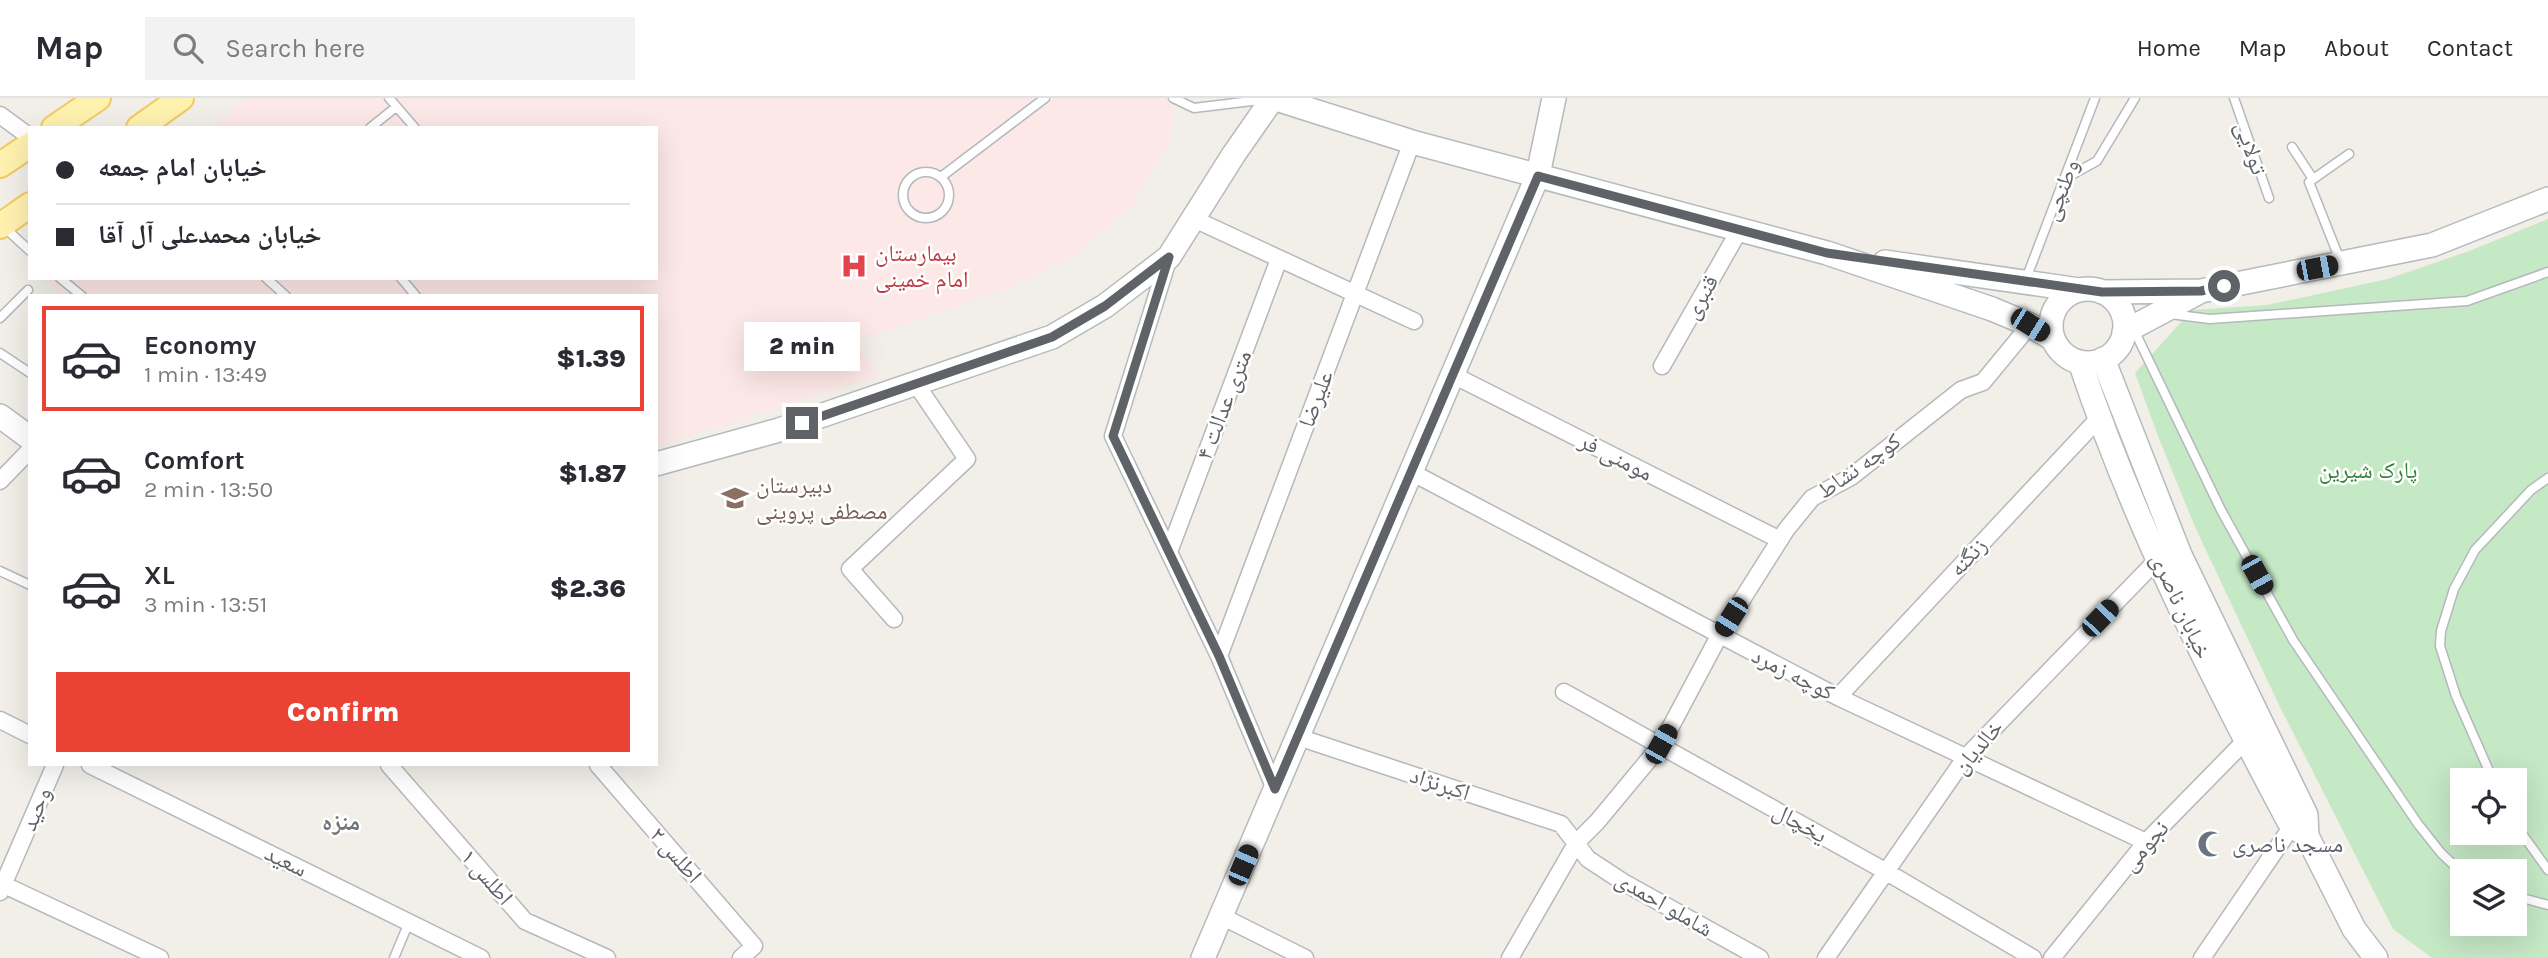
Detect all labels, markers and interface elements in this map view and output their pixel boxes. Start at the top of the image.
search box [145,17,635,80]
text: Map [35,29,103,67]
icon: search [169,29,207,67]
text: Search here [225,33,365,64]
text: Home [2137,34,2201,62]
text: Map [2239,34,2286,62]
text: About [2324,34,2389,62]
text: Contact [2427,34,2513,62]
street label: تولایی [2229,118,2273,178]
text: خیابان امام جمعه [98,152,267,183]
street label: وطنچی [2037,155,2085,225]
text: خیابان محمدعلی آل آقا [98,219,322,250]
place label: بیمارستان امام خمینی [875,240,968,295]
hospital icon: بیمارستان امام خمینی [839,251,869,281]
car [2295,254,2340,282]
street label: قنبری [1678,270,1724,324]
route start [2208,270,2240,302]
car [2007,305,2054,345]
callout: 2 min [744,322,860,370]
icon: car [60,327,123,390]
text: Economy [144,330,256,361]
text: 2 min [769,333,835,360]
text: $1.39 [556,343,626,374]
street label: ۴ متری عدالت [1191,346,1257,464]
text: 1 min · 13:49 [144,361,267,388]
street label: علیرضا [1293,366,1339,431]
route end [786,407,818,439]
street label: مومنی فر [1574,427,1657,487]
street label: کوچه نشاط [1812,427,1906,505]
icon: car [60,442,123,505]
text: Comfort [144,445,245,476]
park label: پارک شیرین [2319,457,2417,484]
text: $1.87 [559,458,626,489]
place label: دبیرستان مصطفی پروینی [756,472,887,525]
text: 2 min · 13:50 [144,476,273,503]
school or university icon: دبیرستان مصطفی پروینی [720,483,750,513]
street label: زنگنه [1944,532,1992,582]
street label: خیابان ناصری [2145,549,2217,663]
car [2238,552,2277,598]
icon: car [60,557,123,620]
text: XL [144,560,175,591]
text: $2.36 [550,573,626,604]
text: 3 min · 13:51 [144,591,267,618]
car [1711,594,1752,640]
car [2078,596,2123,640]
street label: کوچه زمرد [1747,642,1839,706]
button: Confirm [56,672,630,752]
street label: خالدیان [1947,714,2009,780]
car [1642,721,1681,767]
street label: اکبرنژاد [1407,762,1473,806]
map controls [2450,768,2527,936]
button: locate [2450,768,2527,845]
street label: وحید [15,783,57,835]
street label: یخچال [1768,797,1832,849]
district label: منزه [322,808,360,836]
street label: نجومی [2116,815,2174,877]
street label: اطلس ۲ [644,821,708,889]
mosque icon: مسجد ناصری [2196,829,2226,859]
place label: مسجد ناصری [2232,831,2343,858]
street label: سعید [260,839,312,883]
car [1226,842,1261,888]
street label: اطلس ۱ [455,843,519,911]
button: layers [2450,859,2527,936]
street label: شاملو احمدی [1610,865,1718,943]

